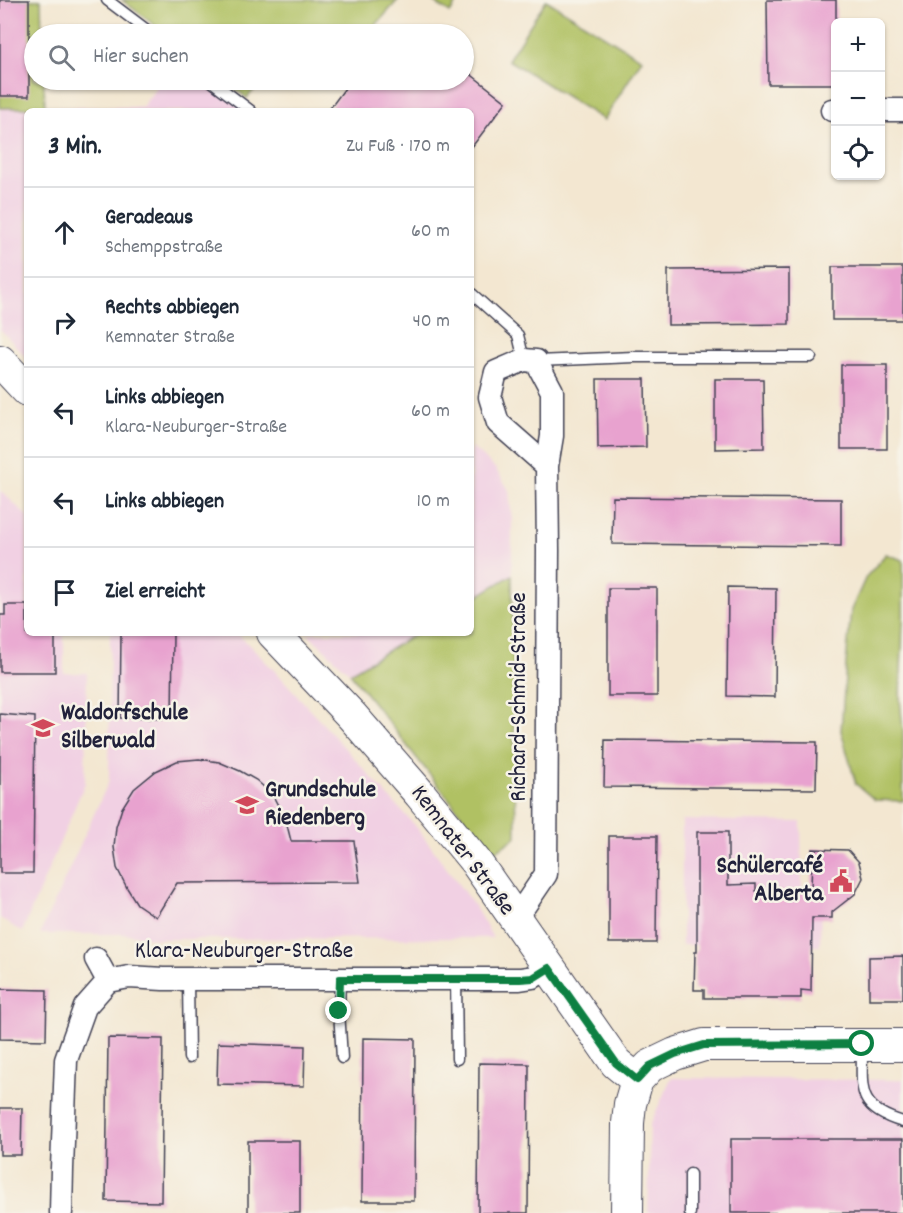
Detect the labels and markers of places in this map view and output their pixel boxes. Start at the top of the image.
place label: Waldorfschule Silberwald [61,697,189,759]
school or university icon: Waldorfschule Silberwald [30,715,56,741]
place label: Grundschule Riedenberg [265,774,377,836]
school or university icon: Grundschule Riedenberg [234,792,260,818]
place label: Schülercafé Alberta [717,850,824,912]
public building icon: Schülercafé Alberta [828,868,854,894]

